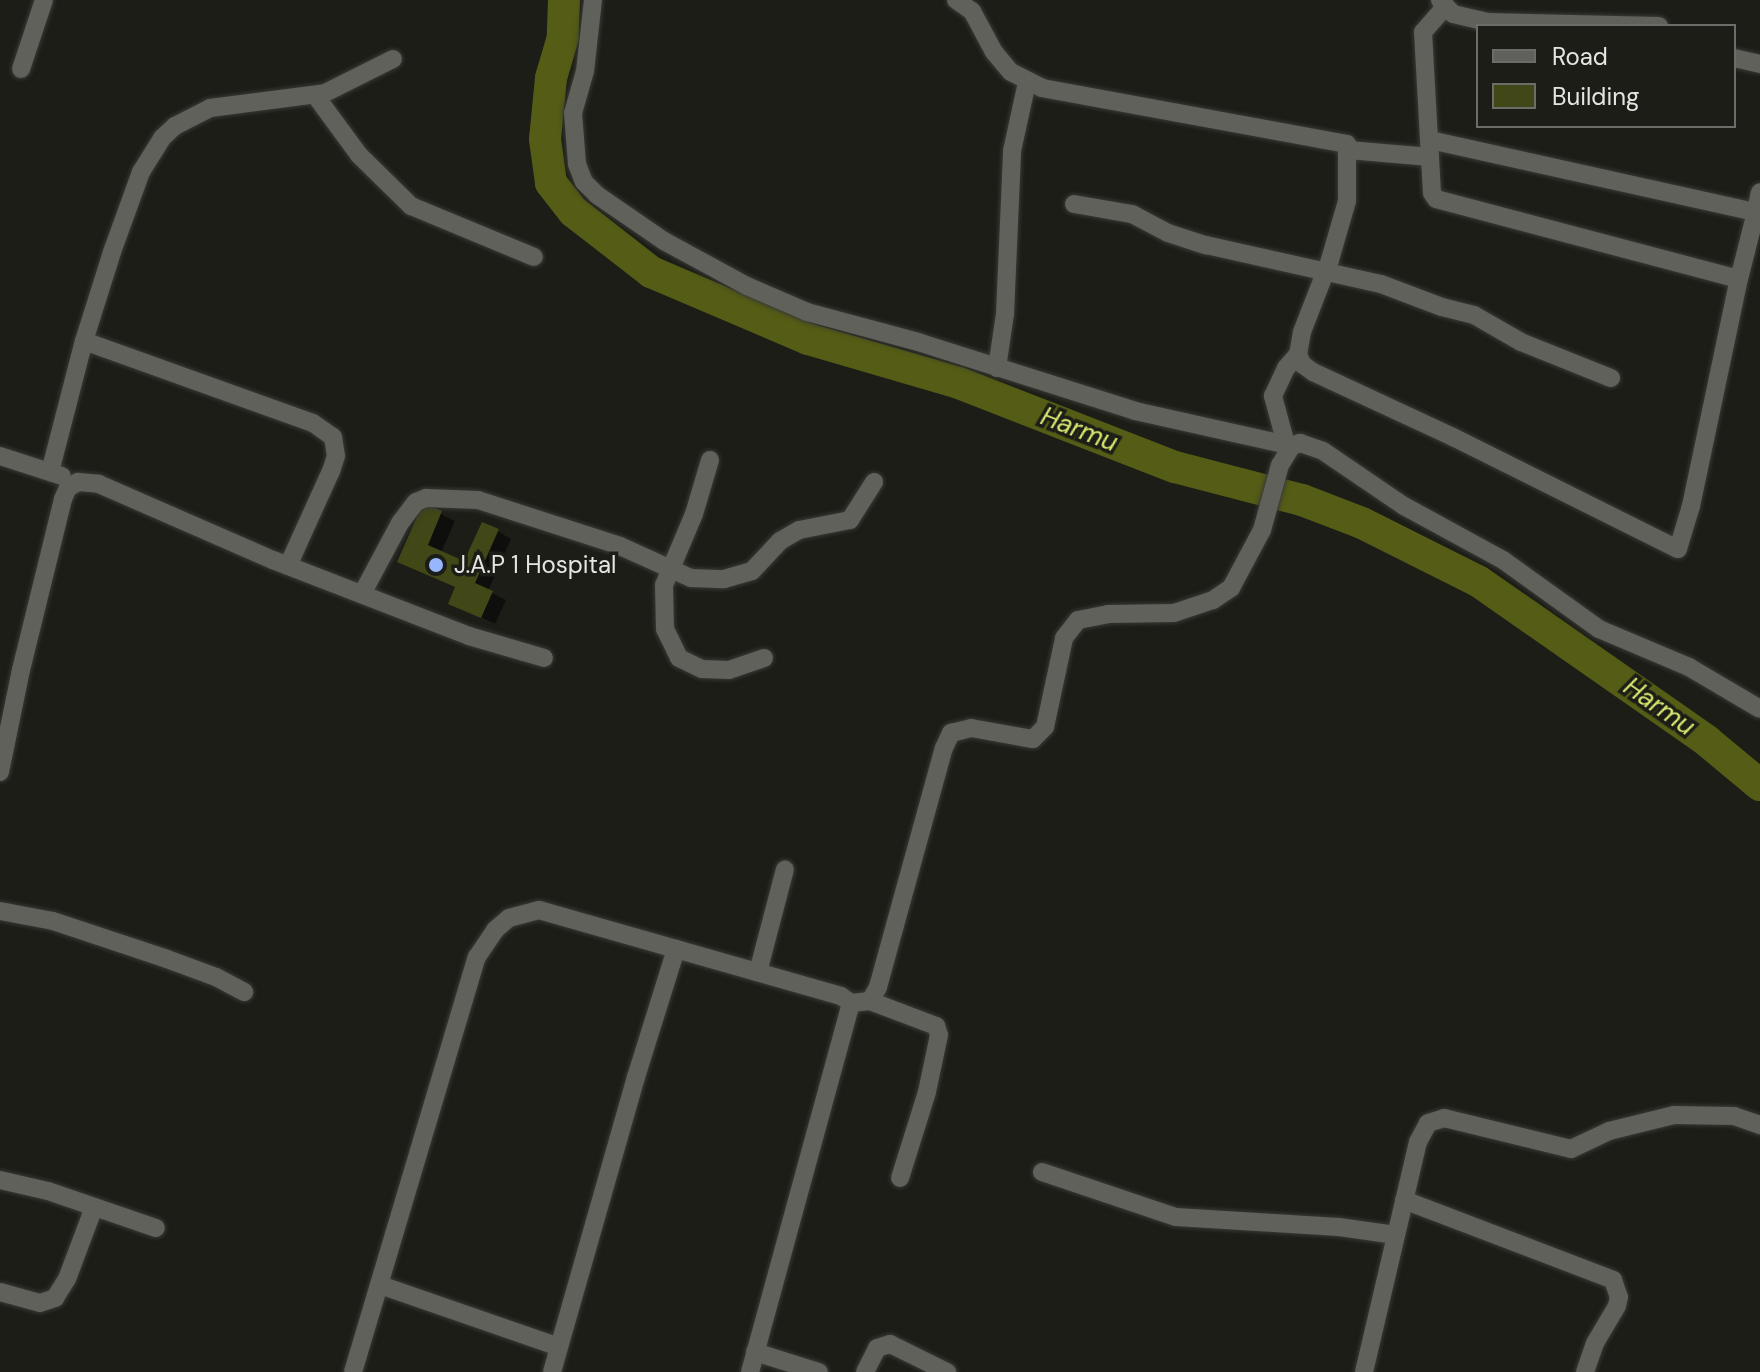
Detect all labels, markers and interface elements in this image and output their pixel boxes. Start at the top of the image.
legend [1476,24,1736,128]
text: Road [1552,41,1608,72]
text: Building [1552,81,1639,112]
water label: Harmu [1036,401,1122,459]
place label: J.A.P 1 Hospital [454,551,616,579]
marker: J.A.P 1 Hospital [425,554,447,576]
water label: Harmu [1617,671,1701,743]

